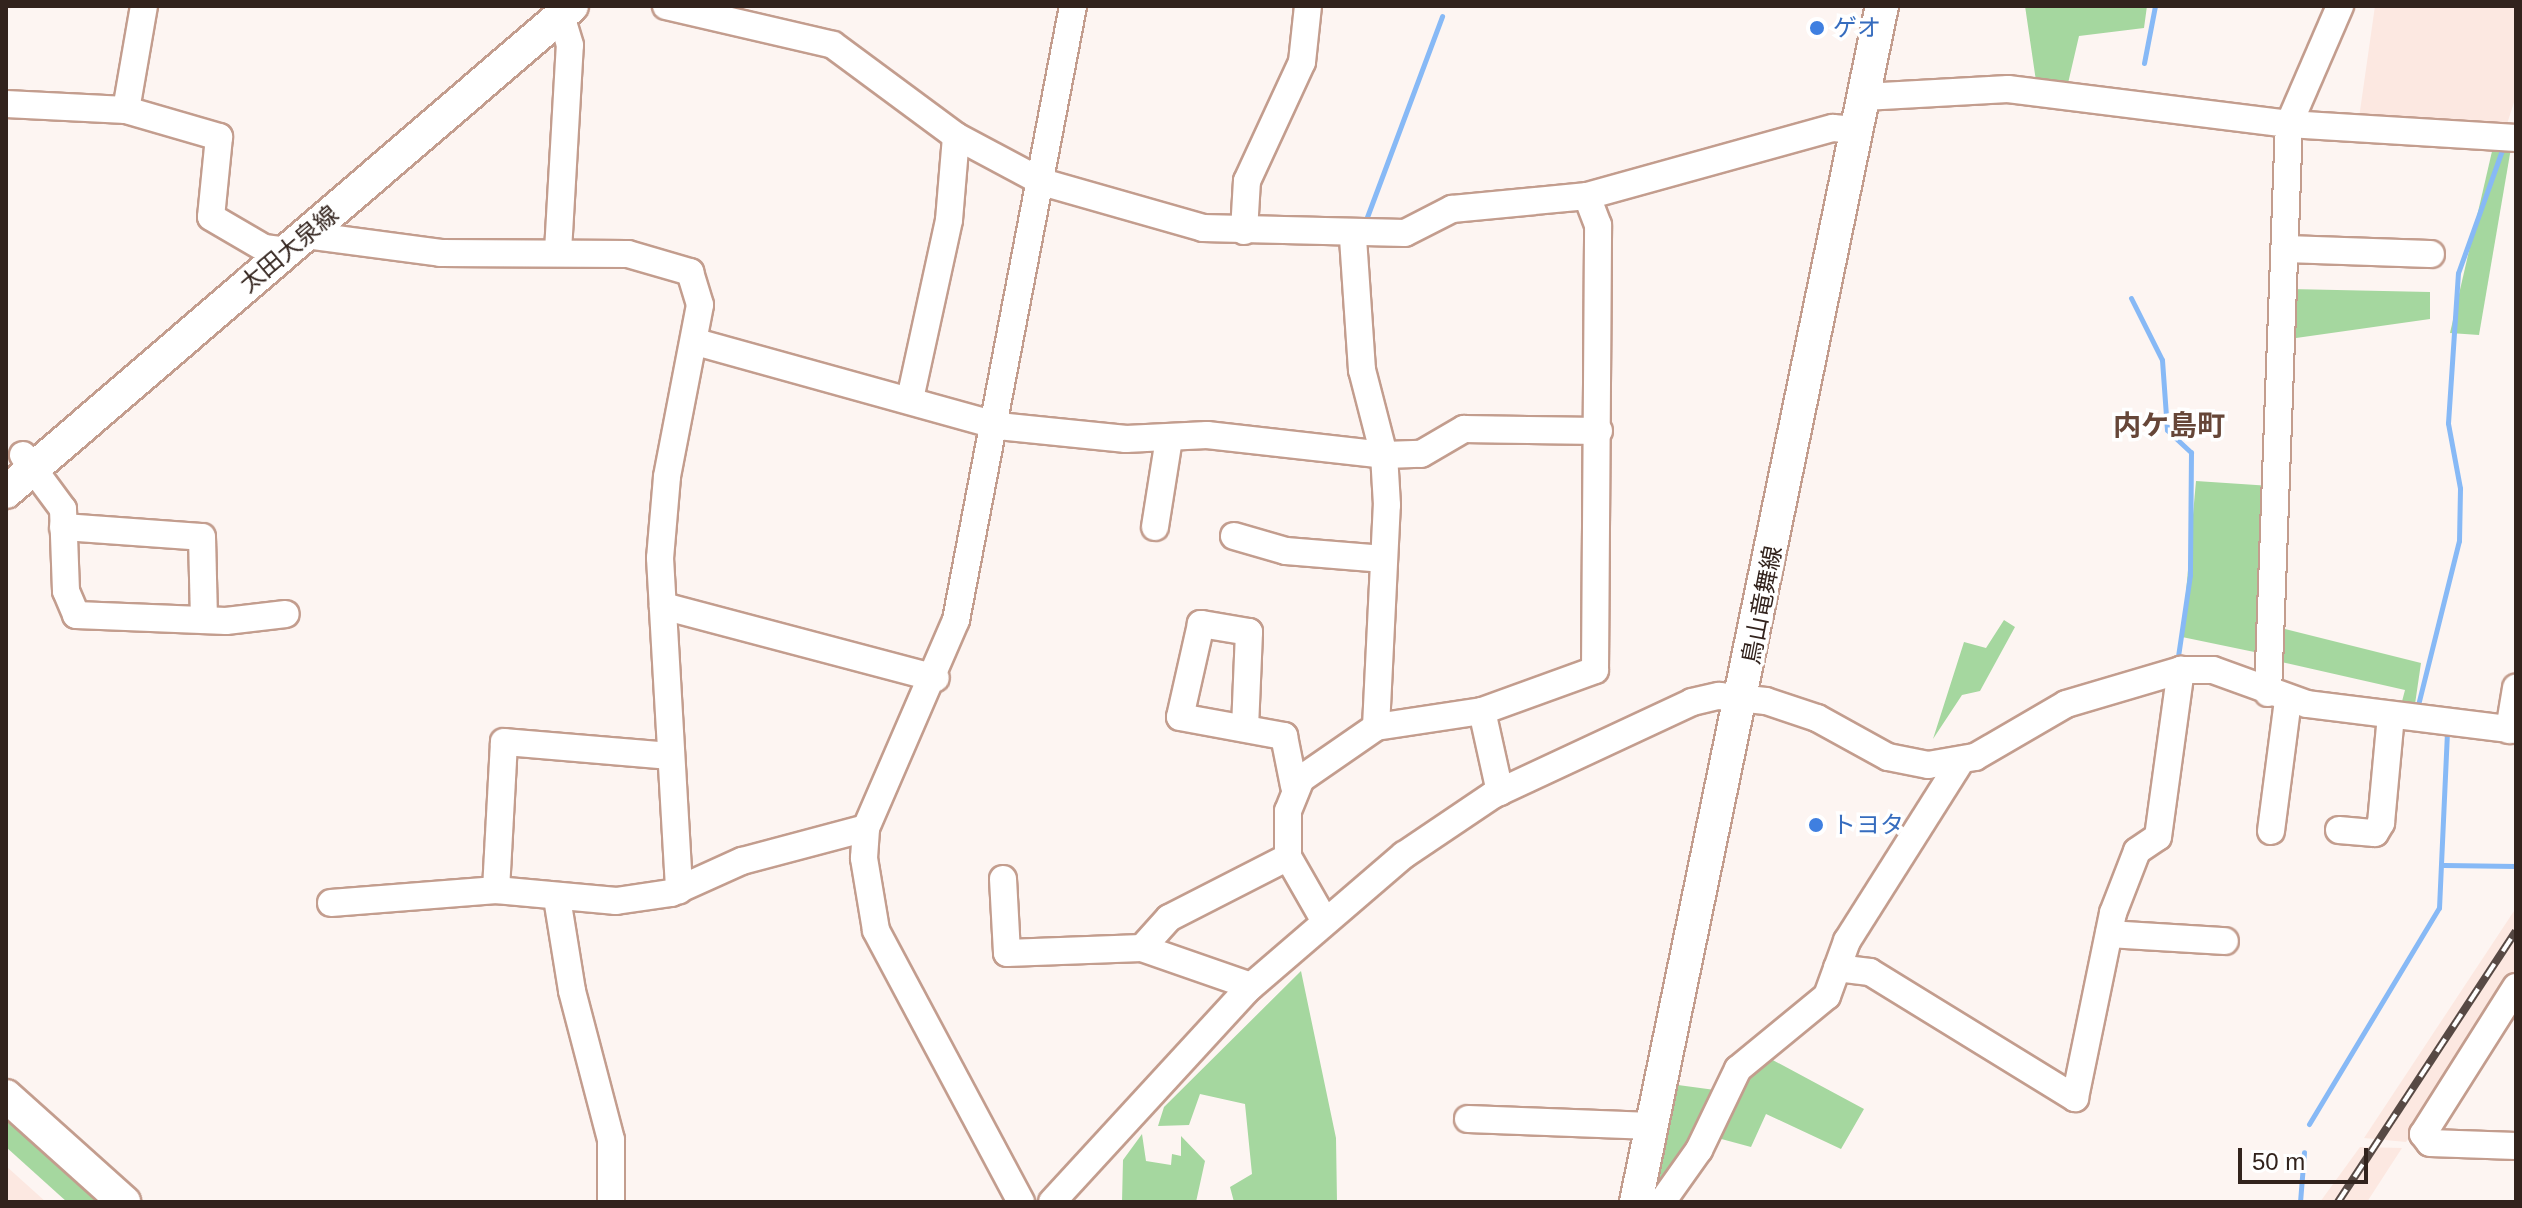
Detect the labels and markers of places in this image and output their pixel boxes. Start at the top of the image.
place label: ゲオ [1833,14,1881,42]
marker: ゲオ [1808,19,1826,37]
place label: トヨタ [1832,811,1904,839]
marker: トヨタ [1807,816,1825,834]

